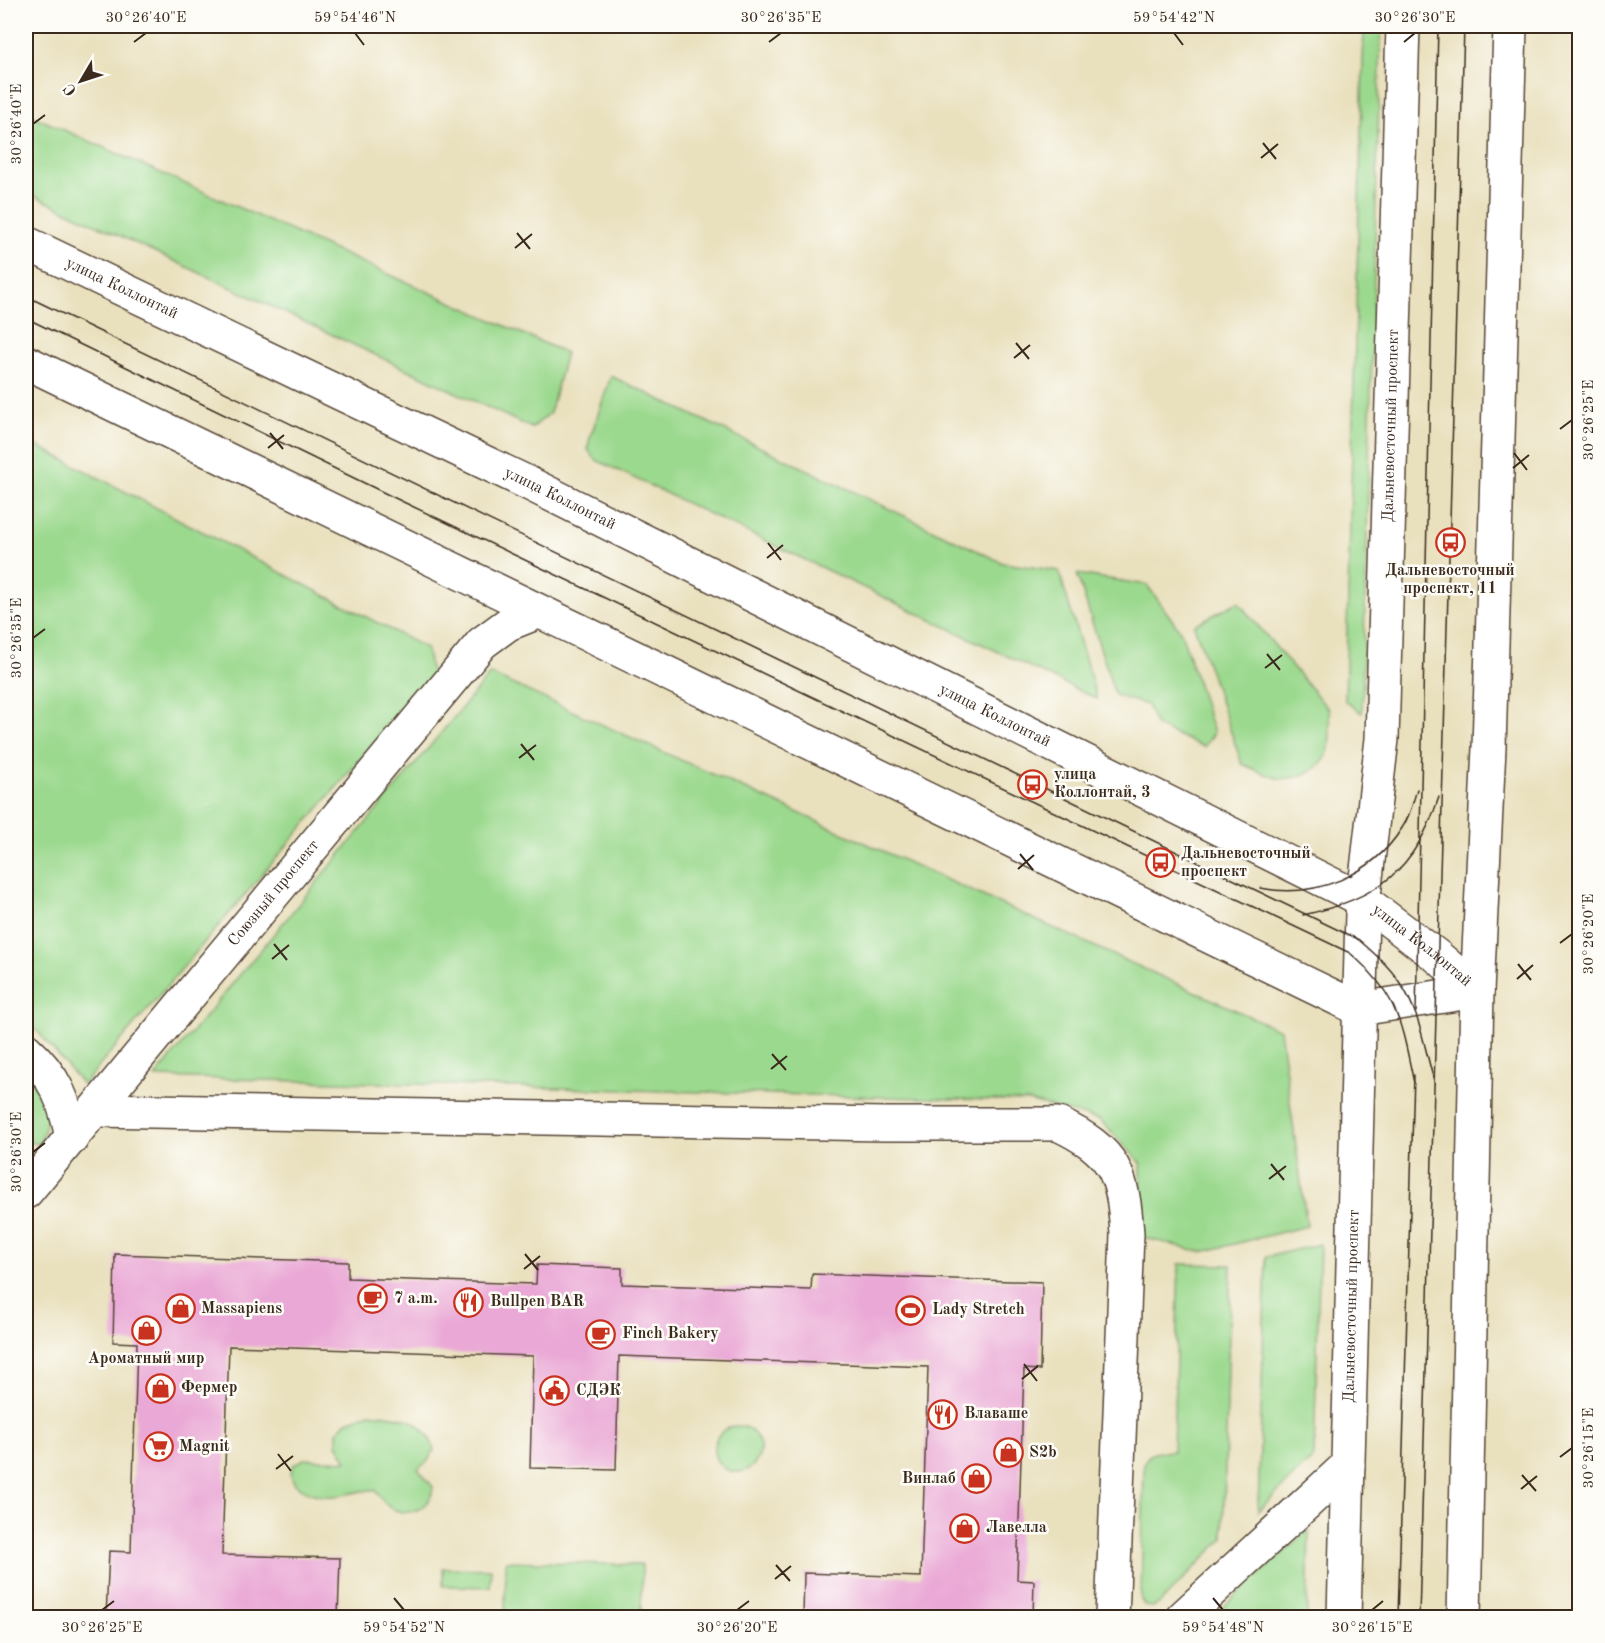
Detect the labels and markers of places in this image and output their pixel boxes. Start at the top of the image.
bus stop icon: Дальневосточный проспект, 11 [1434,527,1466,559]
place label: Дальневосточный проспект, 11 [1385,563,1515,597]
place label: улица Коллонтай, 3 [1054,767,1150,801]
bus stop icon: улица Коллонтай, 3 [1017,768,1049,800]
place label: Дальневосточный проспект [1181,846,1311,880]
bus stop icon: Дальневосточный проспект [1144,847,1176,879]
cafe icon: 7 a.m. [357,1283,389,1315]
restaurant icon: Bullpen BAR [453,1286,485,1318]
place label: 7 a.m. [394,1291,438,1307]
shop icon: Massapiens [164,1293,196,1325]
place label: Bullpen BAR [490,1294,585,1310]
sports icon: Lady Stretch [895,1294,927,1326]
place label: Massapiens [201,1301,282,1317]
place label: Lady Stretch [932,1302,1025,1318]
shop icon: Ароматный мир [130,1315,162,1347]
cafe icon: Finch Bakery [585,1318,617,1350]
place label: Finch Bakery [622,1326,719,1342]
place label: Ароматный мир [88,1351,204,1367]
shop icon: Фермер [144,1372,176,1404]
public building icon: СДЭК [539,1375,571,1407]
place label: Фермер [181,1380,237,1396]
place label: СДЭК [576,1383,621,1399]
restaurant icon: Влаваше [927,1398,959,1430]
place label: Влаваше [964,1406,1028,1422]
supermarket icon: Magnit [142,1431,174,1463]
shop icon: S2b [992,1437,1024,1469]
place label: Magnit [179,1439,230,1455]
place label: S2b [1029,1445,1057,1461]
shop icon: Винлаб [961,1463,993,1495]
place label: Винлаб [902,1471,956,1487]
shop icon: Лавелла [949,1512,981,1544]
place label: Лавелла [986,1520,1047,1536]

